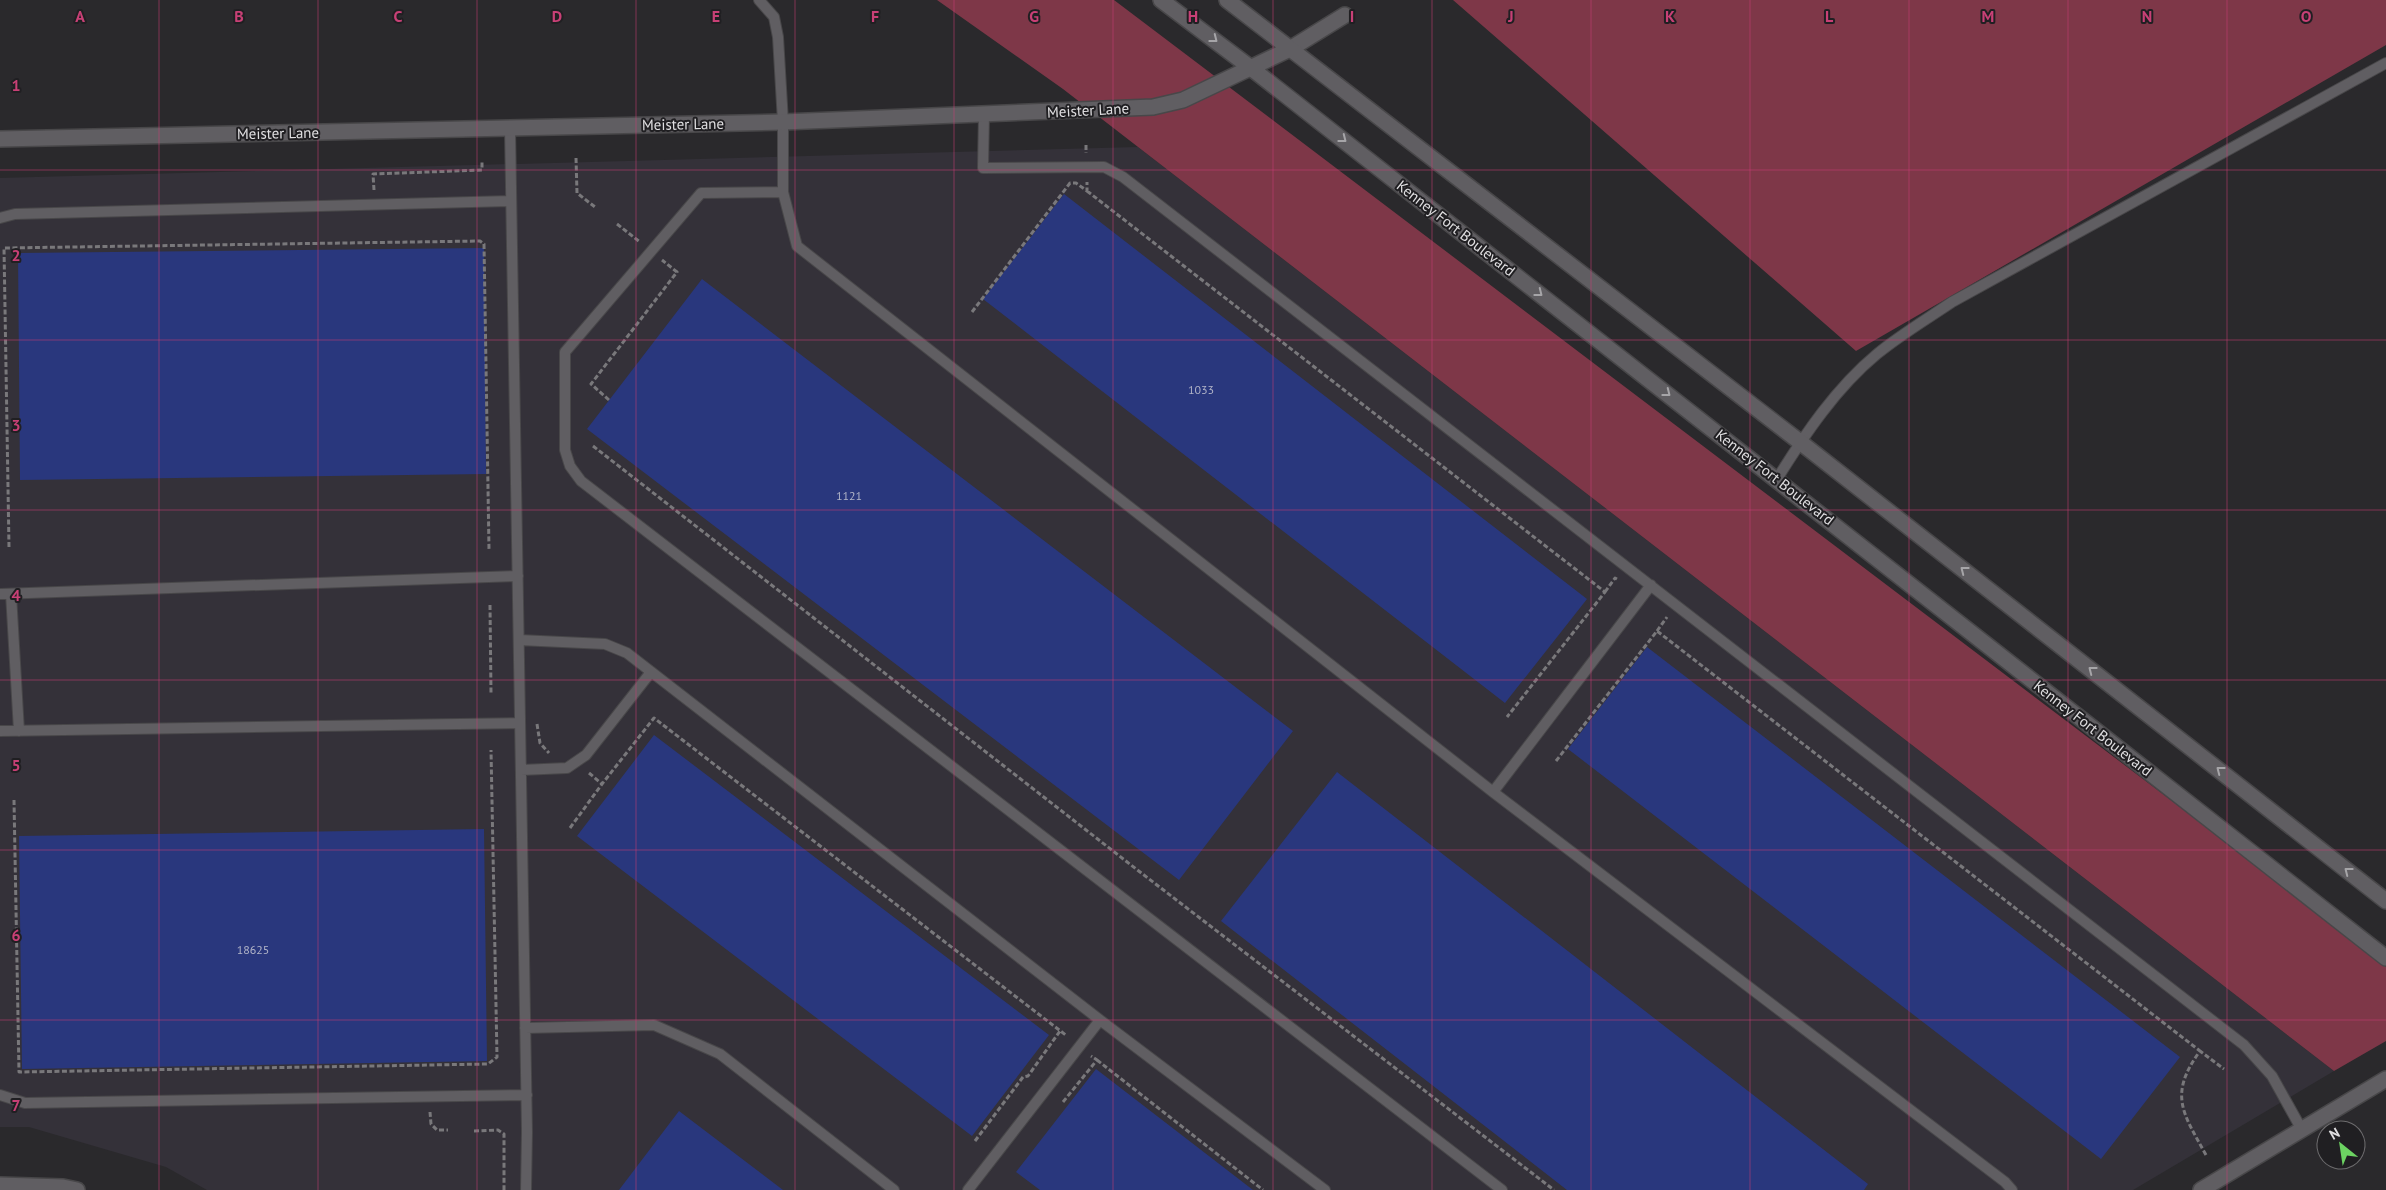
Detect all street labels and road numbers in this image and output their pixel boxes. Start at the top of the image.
street label: Meister Lane [1046,98,1130,122]
street label: Meister Lane [642,114,724,134]
street label: Meister Lane [237,123,319,143]
street label: Kenney Fort Boulevard [1393,176,1519,280]
street label: Kenney Fort Boulevard [1712,425,1838,529]
street label: Kenney Fort Boulevard [2030,676,2156,780]

